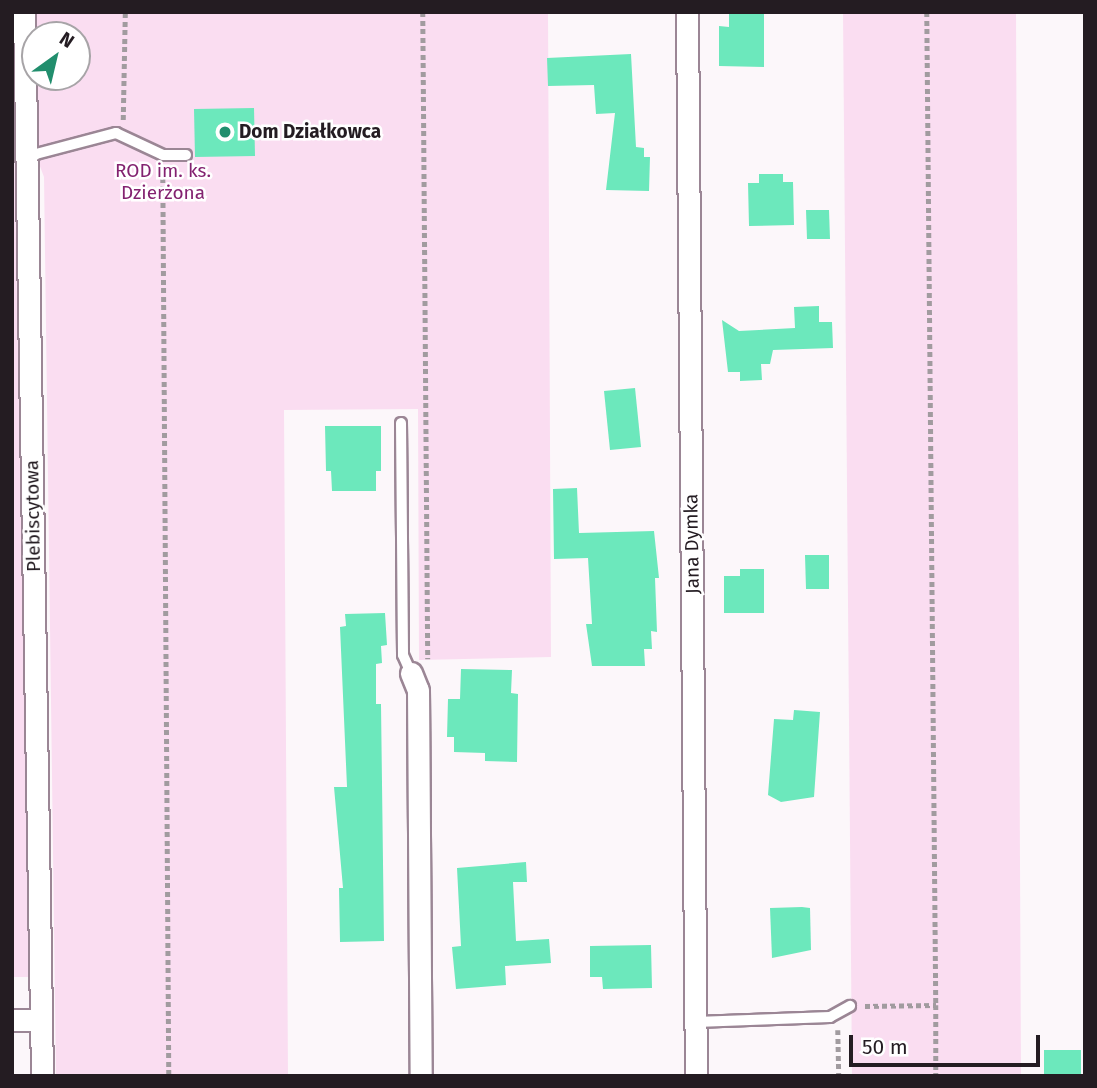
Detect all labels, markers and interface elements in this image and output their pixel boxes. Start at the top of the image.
north arrow [21,21,91,91]
text: N [55,27,79,53]
place label: Dom Działkowca [239,121,381,143]
marker: Dom Działkowca [217,124,233,140]
park label: ROD im. ks. Dzierżona [115,160,211,204]
street label: Plebiscytowa [21,460,45,572]
street label: Jana Dymka [680,494,704,594]
scale bar [852,1021,1043,1066]
text: 50 m [862,1034,908,1060]

